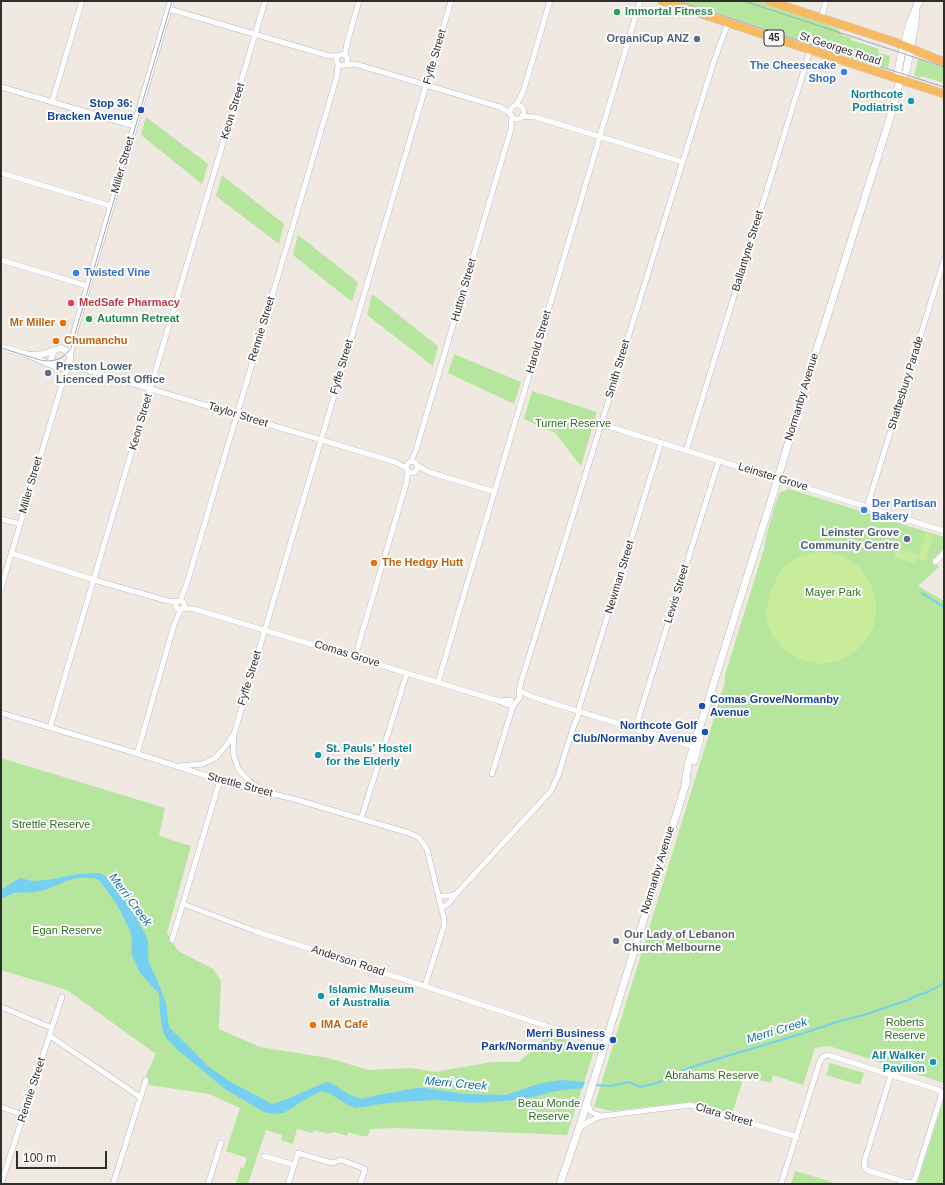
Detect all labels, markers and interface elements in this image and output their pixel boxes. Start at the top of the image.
place label: Immortal Fitness [625,5,713,19]
marker: Immortal Fitness [612,7,622,17]
street label: Fyffe Street [421,28,449,86]
road number: 45 [764,30,784,46]
street label: St Georges Road [798,30,882,68]
place label: OrganiCup ANZ [607,32,689,46]
marker: OrganiCup ANZ [692,34,702,44]
place label: The Cheesecake Shop [750,59,836,85]
marker: The Cheesecake Shop [839,67,849,77]
street label: Keon Street [218,81,248,141]
place label: Northcote Podiatrist [851,88,903,114]
marker: Northcote Podiatrist [906,96,916,106]
place label: Stop 36: Bracken Avenue [47,97,133,123]
marker: Stop 36: Bracken Avenue [136,105,146,115]
street label: Miller Street [109,135,137,195]
street label: Ballantyne Street [729,209,767,293]
street label: Hutton Street [449,257,479,323]
place label: Twisted Vine [84,266,150,280]
marker: Twisted Vine [71,268,81,278]
street label: Rennie Street [246,295,278,363]
place label: MedSafe Pharmacy [79,296,180,310]
marker: MedSafe Pharmacy [66,298,76,308]
street label: Harold Street [524,309,554,375]
place label: Autumn Retreat [97,312,180,326]
marker: Autumn Retreat [84,314,94,324]
place label: Mr Miller [10,316,55,330]
marker: Mr Miller [58,318,68,328]
place label: Chumanchu [64,334,128,348]
street label: Shaftesbury Parade [885,335,927,431]
marker: Chumanchu [51,336,61,346]
street label: Fyffe Street [328,338,356,396]
street label: Smith Street [603,338,633,400]
street label: Normanby Avenue [782,352,822,442]
place label: Preston Lower Licenced Post Office [56,360,165,386]
marker: Preston Lower Licenced Post Office [43,368,53,378]
street label: Keon Street [127,392,155,452]
street label: Taylor Street [207,400,269,430]
park label: Turner Reserve [535,417,611,431]
street label: Miller Street [17,455,45,515]
street label: Leinster Grove [737,460,809,494]
place label: Der Partisan Bakery [872,497,937,523]
marker: Der Partisan Bakery [859,505,869,515]
place label: Leinster Grove Community Centre [801,526,899,552]
marker: Leinster Grove Community Centre [902,534,912,544]
street label: Newman Street [603,539,637,615]
place label: The Hedgy Hutt [382,556,463,570]
marker: The Hedgy Hutt [369,558,379,568]
street label: Lewis Street [662,563,692,625]
park label: Mayer Park [805,586,861,600]
street label: Comas Grove [313,638,381,670]
street label: Fyffe Street [235,649,265,707]
place label: Comas Grove/Normanby Avenue [710,693,839,719]
marker: Comas Grove/Normanby Avenue [697,701,707,711]
place label: Northcote Golf Club/Normanby Avenue [573,719,697,745]
marker: Northcote Golf Club/Normanby Avenue [700,727,710,737]
place label: St. Pauls' Hostel for the Elderly [326,742,412,768]
marker: St. Pauls' Hostel for the Elderly [313,750,323,760]
street label: Strettle Street [206,770,274,800]
park label: Strettle Reserve [12,818,90,832]
street label: Normanby Avenue [638,825,678,915]
water label: Merri Creek [105,871,155,929]
park label: Egan Reserve [32,924,102,938]
place label: Our Lady of Lebanon Church Melbourne [624,928,735,954]
marker: Our Lady of Lebanon Church Melbourne [611,936,621,946]
street label: Anderson Road [310,943,386,979]
place label: Islamic Museum of Australia [329,983,414,1009]
marker: Islamic Museum of Australia [316,991,326,1001]
water label: Merri Creek [745,1015,809,1047]
park label: Roberts Reserve [885,1016,925,1042]
place label: IMA Café [321,1018,368,1032]
marker: IMA Café [308,1020,318,1030]
place label: Merri Business Park/Normanby Avenue [481,1027,605,1053]
marker: Merri Business Park/Normanby Avenue [608,1035,618,1045]
place label: Alf Walker Pavilion [872,1049,925,1075]
street label: Rennie Street [15,1056,49,1124]
marker: Alf Walker Pavilion [928,1057,938,1067]
park label: Abrahams Reserve [665,1069,759,1083]
water label: Merri Creek [424,1074,488,1094]
park label: Beau Monde Reserve [518,1097,580,1123]
street label: Clara Street [694,1101,754,1129]
scale bar [18,1143,109,1169]
text: 100 m [23,1151,56,1165]

